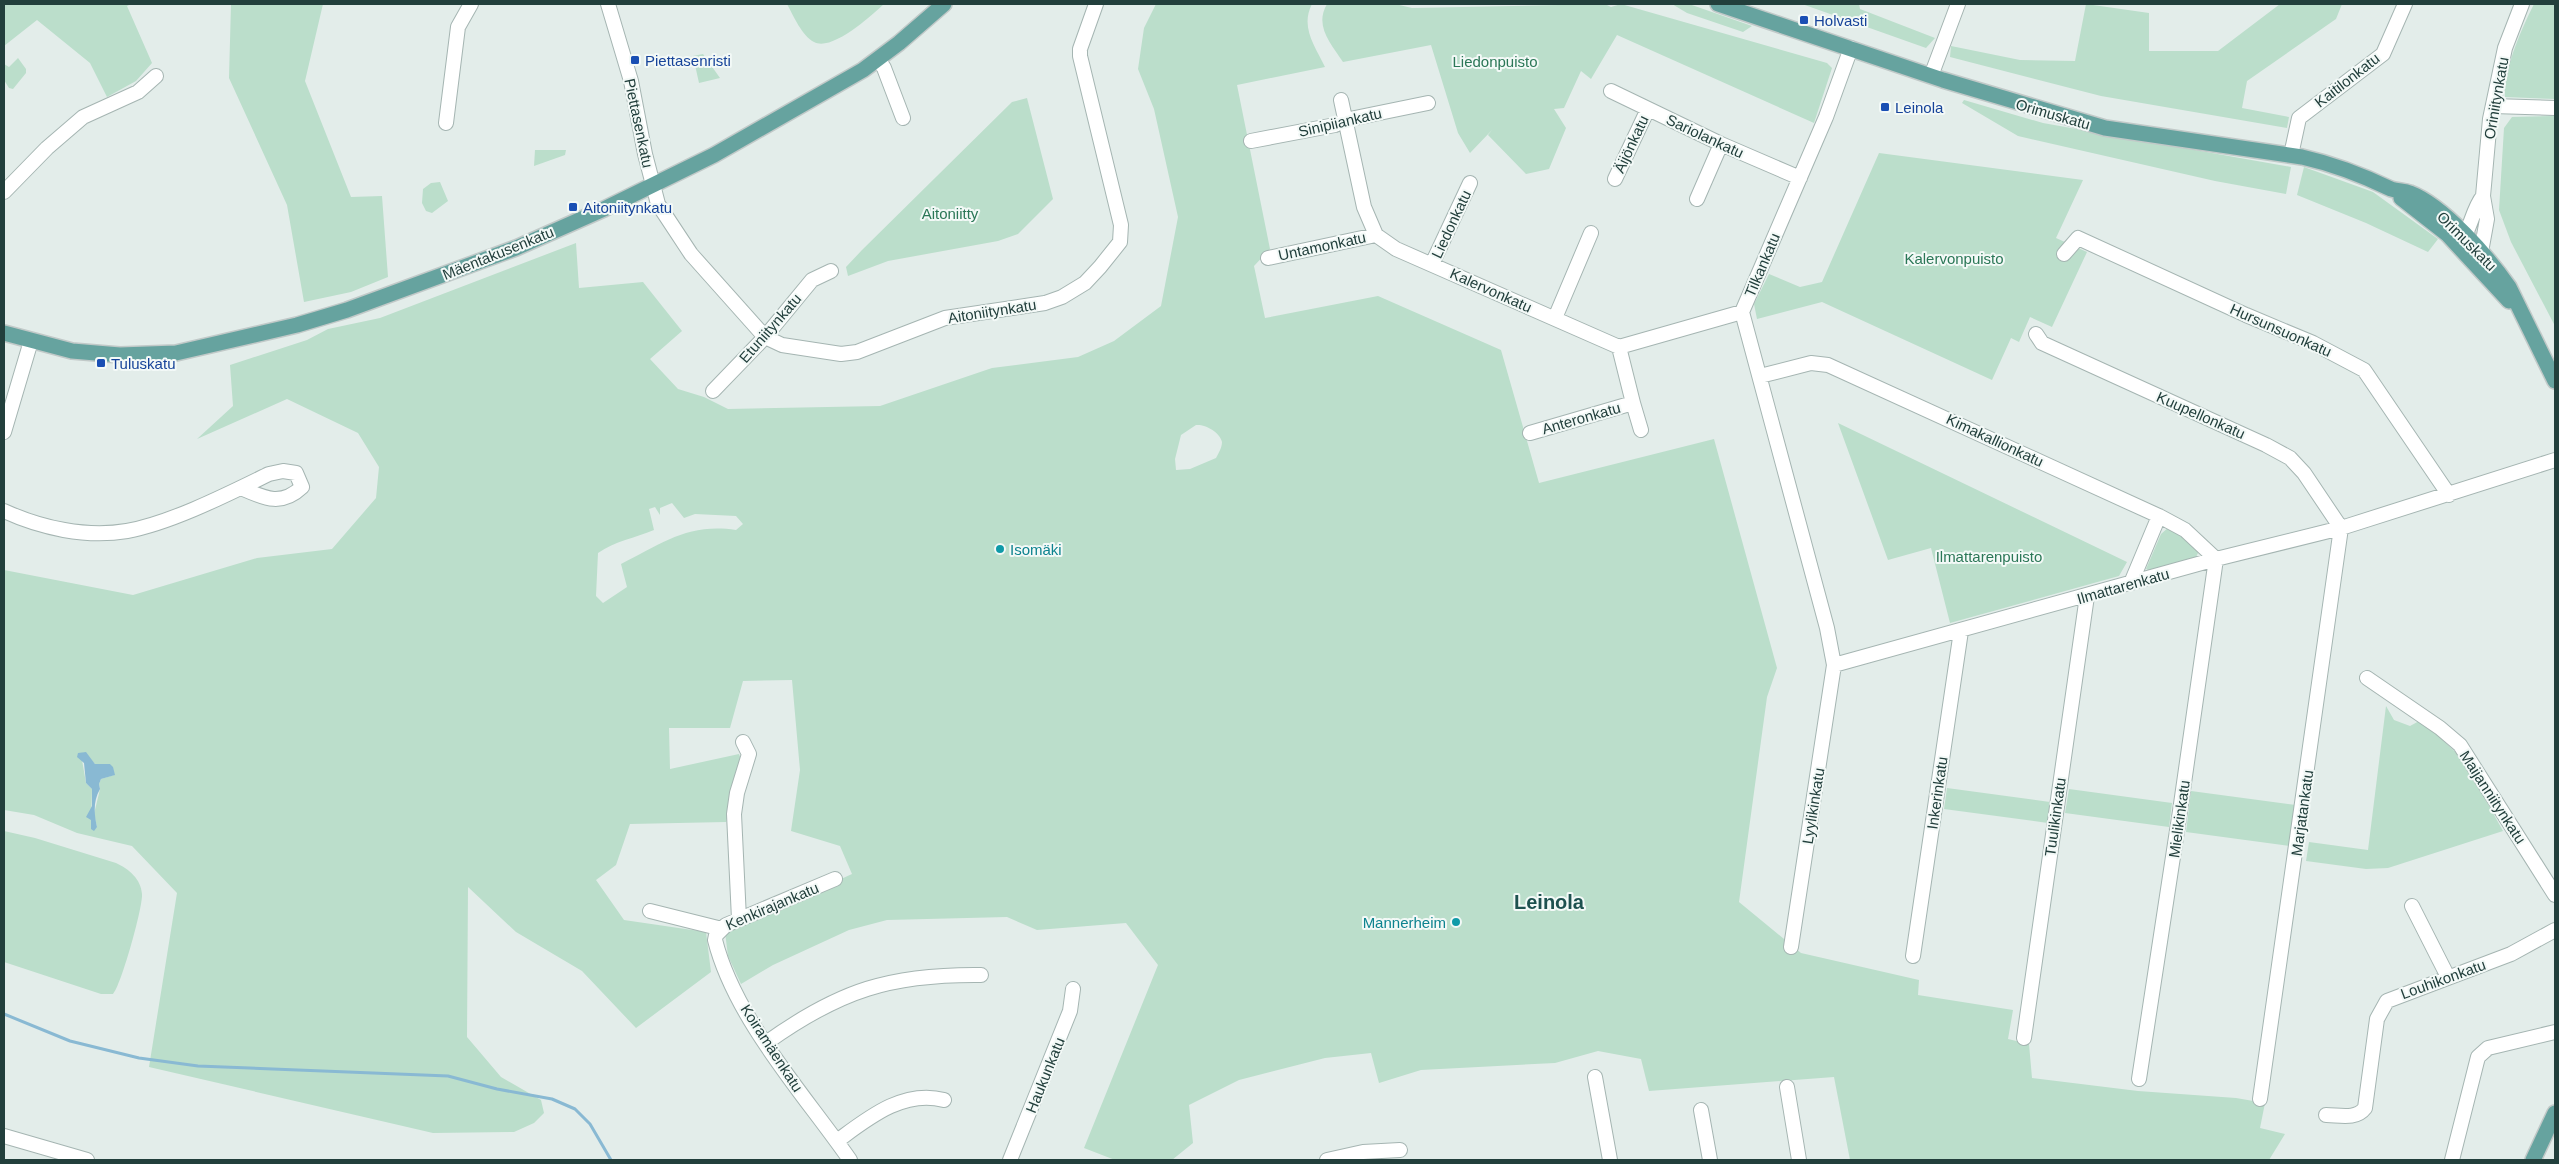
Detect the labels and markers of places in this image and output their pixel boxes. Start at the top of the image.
place label: Holvasti [1814,12,1867,29]
marker: Holvasti [1798,14,1810,26]
place label: Piettasenristi [645,52,731,69]
marker: Piettasenristi [629,54,641,66]
place label: Leinola [1895,99,1944,116]
marker: Leinola [1879,101,1891,113]
place label: Aitoniitynkatu [583,199,672,216]
marker: Aitoniitynkatu [567,201,579,213]
place label: Tuluskatu [111,355,175,372]
marker: Tuluskatu [95,357,107,369]
place label: Isomäki [1010,541,1062,558]
marker: Isomäki [994,543,1006,555]
place label: Mannerheim [1363,914,1446,931]
marker: Mannerheim [1450,916,1462,928]

